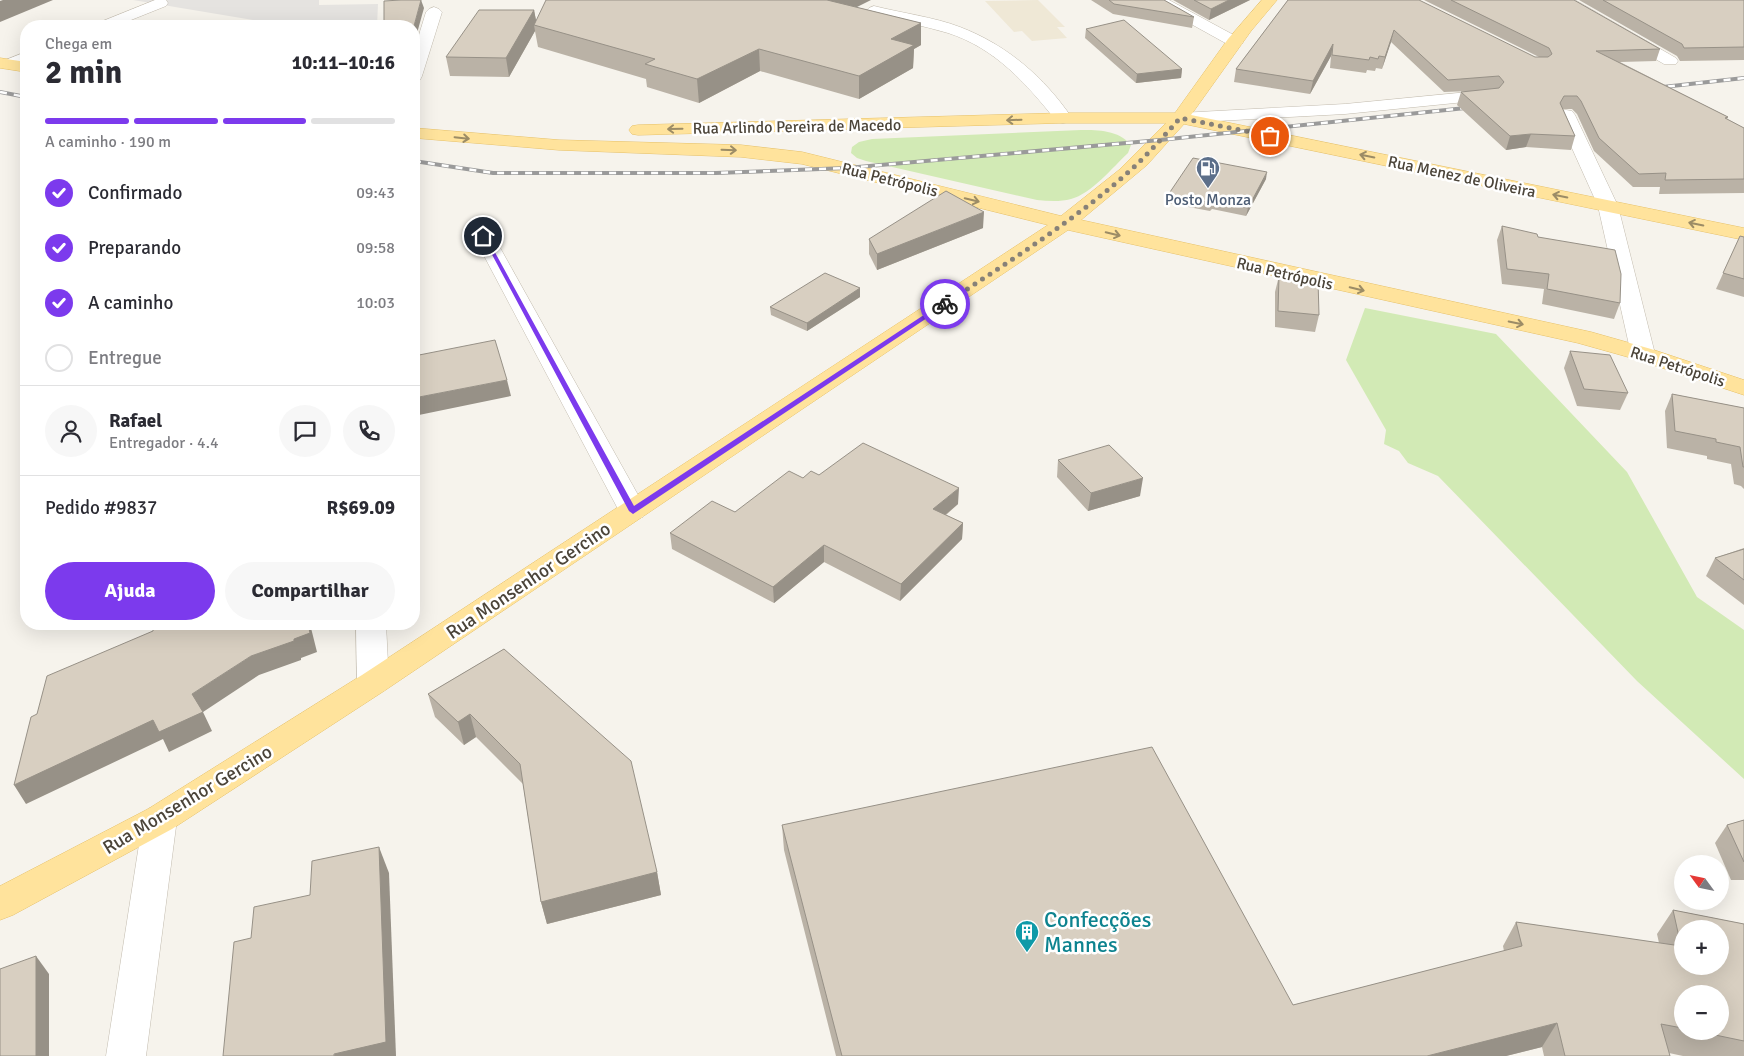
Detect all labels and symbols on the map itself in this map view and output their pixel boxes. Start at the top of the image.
street label: Rua Arlindo Pereira de Macedo [693,115,901,139]
one-way arrow [1006,115,1022,125]
pin [1249,115,1291,157]
one-way arrow [667,125,683,134]
one-way arrow [454,133,470,143]
one-way arrow [721,146,737,155]
one-way arrow [1359,151,1375,160]
street label: Rua Menez de Oliveira [1386,152,1538,202]
fuel station icon: Posto Monza [1195,155,1221,189]
street label: Rua Petrópolis [840,158,940,202]
place label: Posto Monza [1165,190,1251,210]
one-way arrow [1552,191,1568,200]
one-way arrow [964,196,980,205]
pin [462,215,504,257]
one-way arrow [1689,219,1705,228]
one-way arrow [1105,230,1121,239]
street label: Rua Petrópolis [1235,253,1335,295]
courier [920,279,970,329]
one-way arrow [1348,285,1364,294]
one-way arrow [1507,319,1523,328]
street label: Rua Petrópolis [1628,342,1728,392]
street label: Rua Monsenhor Gercino [442,517,615,645]
street label: Rua Monsenhor Gercino [98,740,277,860]
north arrow [1674,855,1729,910]
place label: Confecções Mannes [1044,906,1151,958]
building icon: Confecções Mannes [1014,919,1040,953]

